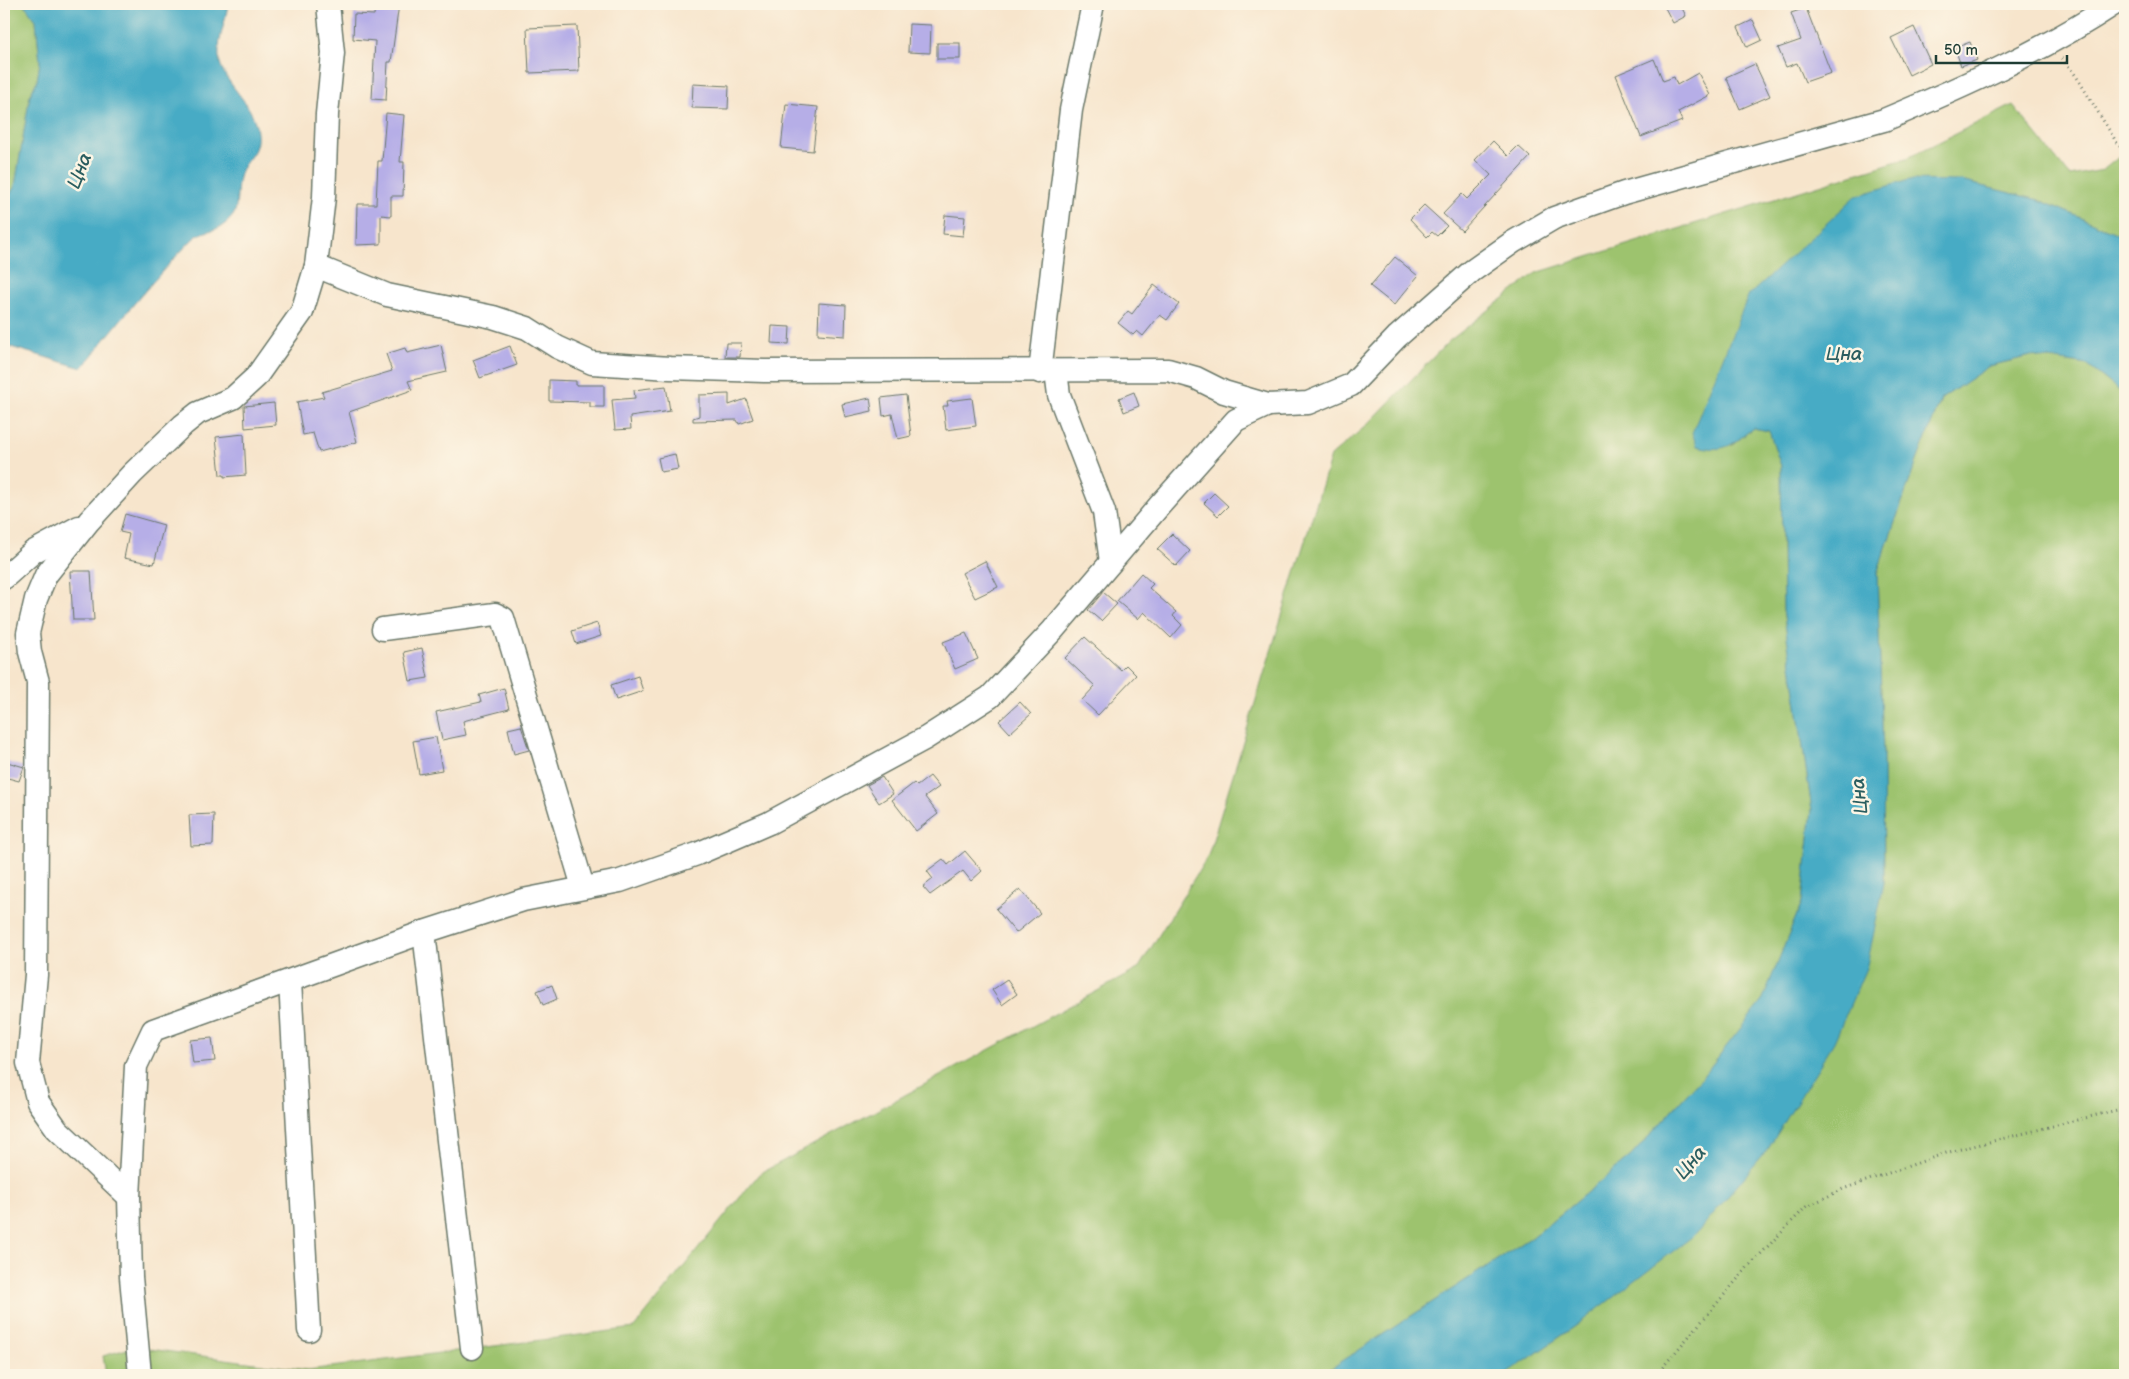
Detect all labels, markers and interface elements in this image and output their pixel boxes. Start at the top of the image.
scale bar [1936,32,2068,64]
text: 50 m [1944,41,1978,60]
water label: Цна [63,150,97,192]
water label: Цна [1826,343,1862,366]
water label: Цна [1847,777,1873,815]
water label: Цна [1670,1142,1712,1184]

